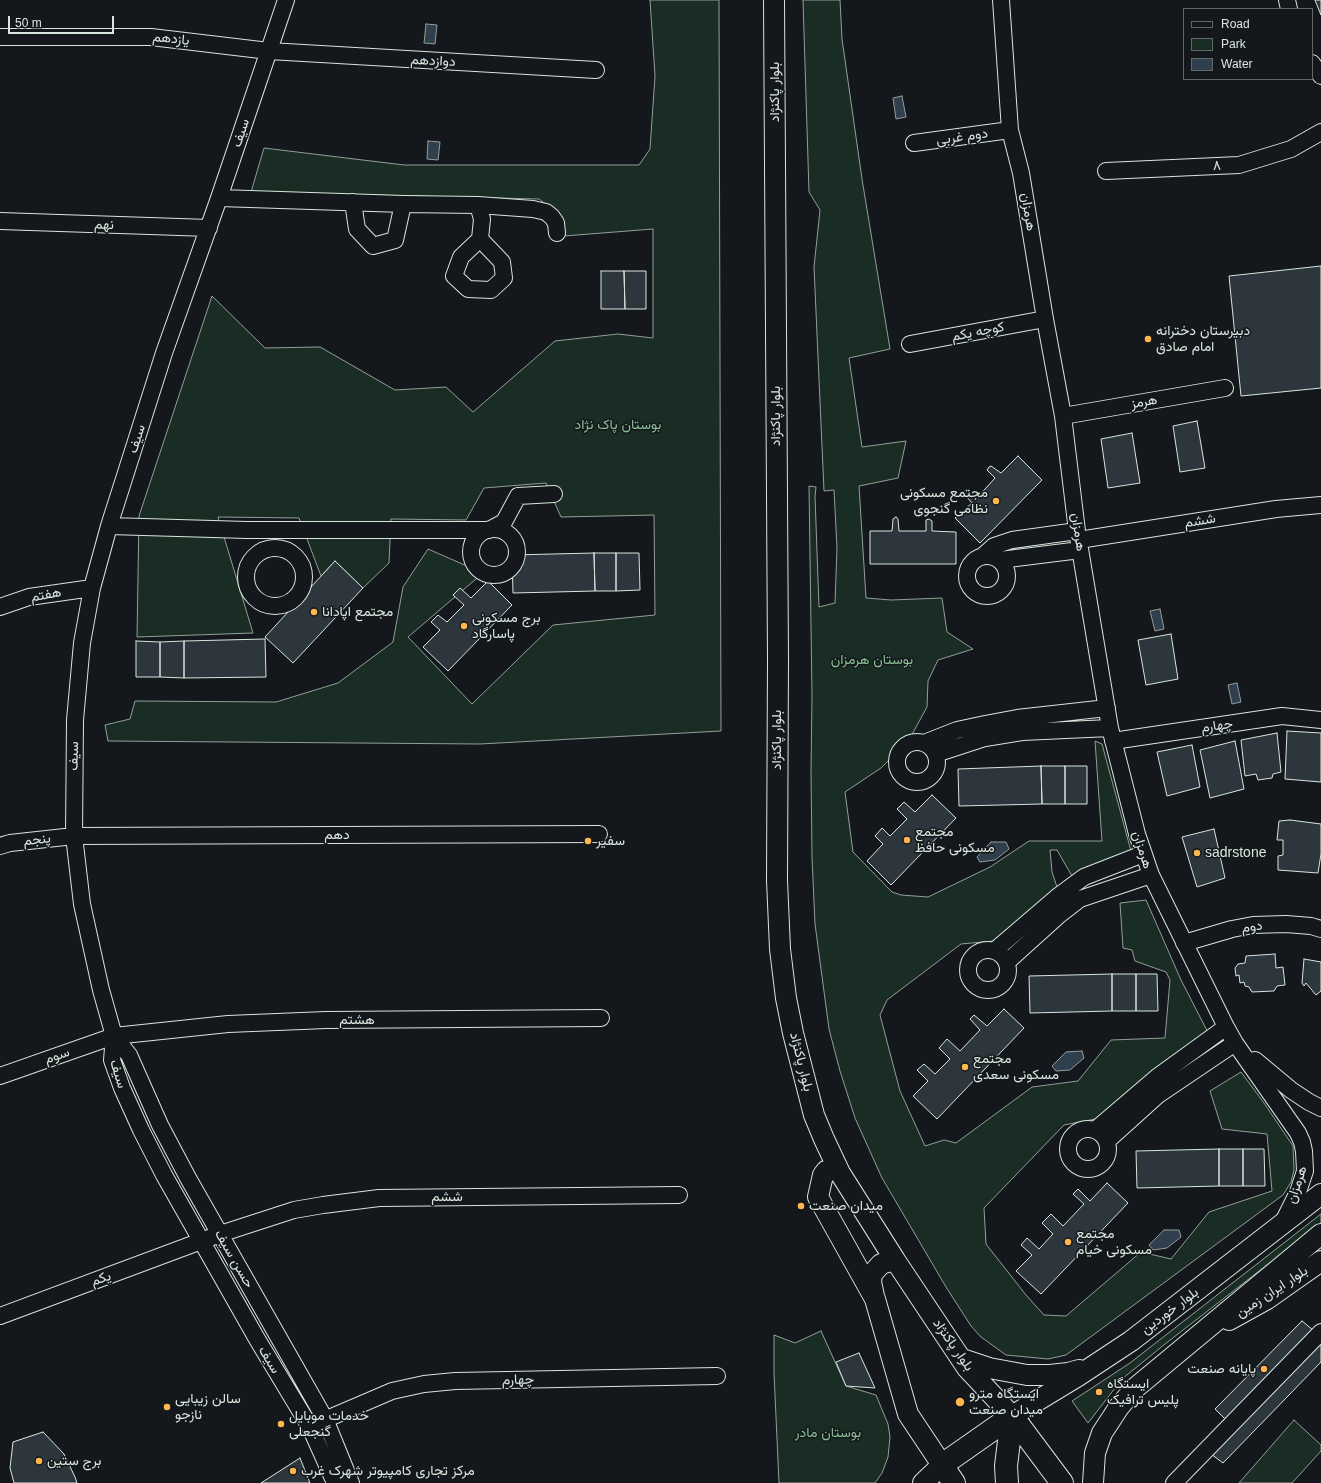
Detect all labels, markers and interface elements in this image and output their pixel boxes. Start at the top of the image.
scale bar [10,8,116,34]
legend [1183,8,1313,80]
text: 50 m [15,16,42,30]
text: Road [1221,17,1250,31]
street label: یازدهم [152,29,190,49]
text: Park [1221,37,1246,51]
street label: دوازدهم [410,51,456,71]
text: Water [1221,57,1253,71]
street label: بلوار پاکنژاد [767,62,783,122]
street label: سیف [228,116,254,150]
street label: دوم غربی [935,125,989,149]
street label: ۸ [1212,157,1222,175]
street label: هرمزان [1017,192,1039,232]
street label: نهم [94,216,114,234]
street label: کوچه یکم [950,319,1006,345]
place label: دبیرستان دخترانه امام صادق [1156,323,1250,356]
marker: دبیرستان دخترانه امام صادق [1143,334,1153,344]
street label: بلوار پاکنژاد [768,386,784,446]
street label: هرمز [1129,391,1159,413]
park label: بوستان پاک نژاد [575,417,661,433]
street label: سیف [125,423,149,455]
place label: مجتمع مسکونی نظامی گنجوی [900,485,988,518]
marker: مجتمع مسکونی نظامی گنجوی [991,496,1001,506]
street label: ششم [1183,510,1217,532]
street label: هرمزان [1067,512,1089,552]
street label: هفتم [29,584,63,606]
place label: مجتمع اپادانا [322,604,393,620]
marker: مجتمع اپادانا [309,607,319,617]
place label: برج مسکونی پاسارگاد [472,610,541,642]
marker: برج مسکونی پاسارگاد [459,621,469,631]
park label: بوستان هرمزان [831,652,913,668]
street label: بلوار پاکنژاد [769,710,785,770]
street label: چهارم [1200,715,1234,737]
street label: سیف [65,741,83,771]
place label: مجتمع مسکونی حافظ [915,824,995,856]
street label: دهم [324,827,350,843]
street label: هرمزان [1128,829,1156,871]
street label: پنجم [22,830,52,850]
place label: سفیر [596,833,625,849]
marker: مجتمع مسکونی حافظ [902,835,912,845]
marker: سفیر [583,836,593,846]
place label: sadrstone [1205,845,1266,861]
marker: sadrstone [1192,848,1202,858]
street label: دوم [1240,917,1264,937]
street label: هشتم [339,1012,375,1028]
street label: بلوار پاکنژاد [786,1031,816,1093]
street label: سوم [42,1044,72,1068]
place label: مجتمع مسکونی سعدی [973,1051,1059,1084]
street label: سیف [106,1058,130,1090]
marker: مجتمع مسکونی سعدی [960,1062,970,1072]
street label: هرمزان [1283,1164,1311,1206]
street label: ششم [431,1189,463,1205]
place label: میدان صنعت [809,1198,883,1214]
marker: میدان صنعت [796,1201,806,1211]
place label: مجتمع مسکونی خیام [1076,1226,1152,1258]
street label: حسن سیف [211,1227,257,1291]
marker: مجتمع مسکونی خیام [1063,1237,1073,1247]
street label: بلوار ایران زمین [1233,1262,1311,1322]
street label: یکم [89,1268,113,1290]
street label: بلوار خوردین [1138,1284,1202,1338]
street label: بلوار پاکنژاد [929,1315,977,1375]
street label: سیف [254,1343,284,1377]
place label: پایانه صنعت [1187,1361,1256,1377]
marker: پایانه صنعت [1259,1364,1269,1374]
street label: چهارم [502,1371,534,1389]
place label: ایستگاه پلیس ترافیک [1107,1376,1179,1408]
place label: ایستگاه مترو میدان صنعت [969,1386,1043,1418]
marker: ایستگاه پلیس ترافیک [1094,1387,1104,1397]
place label: سالن زیبایی نازجو [175,1391,241,1424]
marker: ایستگاه مترو میدان صنعت [954,1396,966,1408]
marker: سالن زیبایی نازجو [162,1402,172,1412]
place label: خدمات موبایل گنجعلی [289,1408,369,1440]
marker: خدمات موبایل گنجعلی [276,1419,286,1429]
park label: بوستان مادر [795,1425,861,1441]
place label: برج ستین [47,1453,102,1469]
marker: برج ستین [34,1456,44,1466]
place label: مرکز تجاری کامپیوتر شهرک غرب [301,1463,475,1479]
marker: مرکز تجاری کامپیوتر شهرک غرب [288,1466,298,1476]

